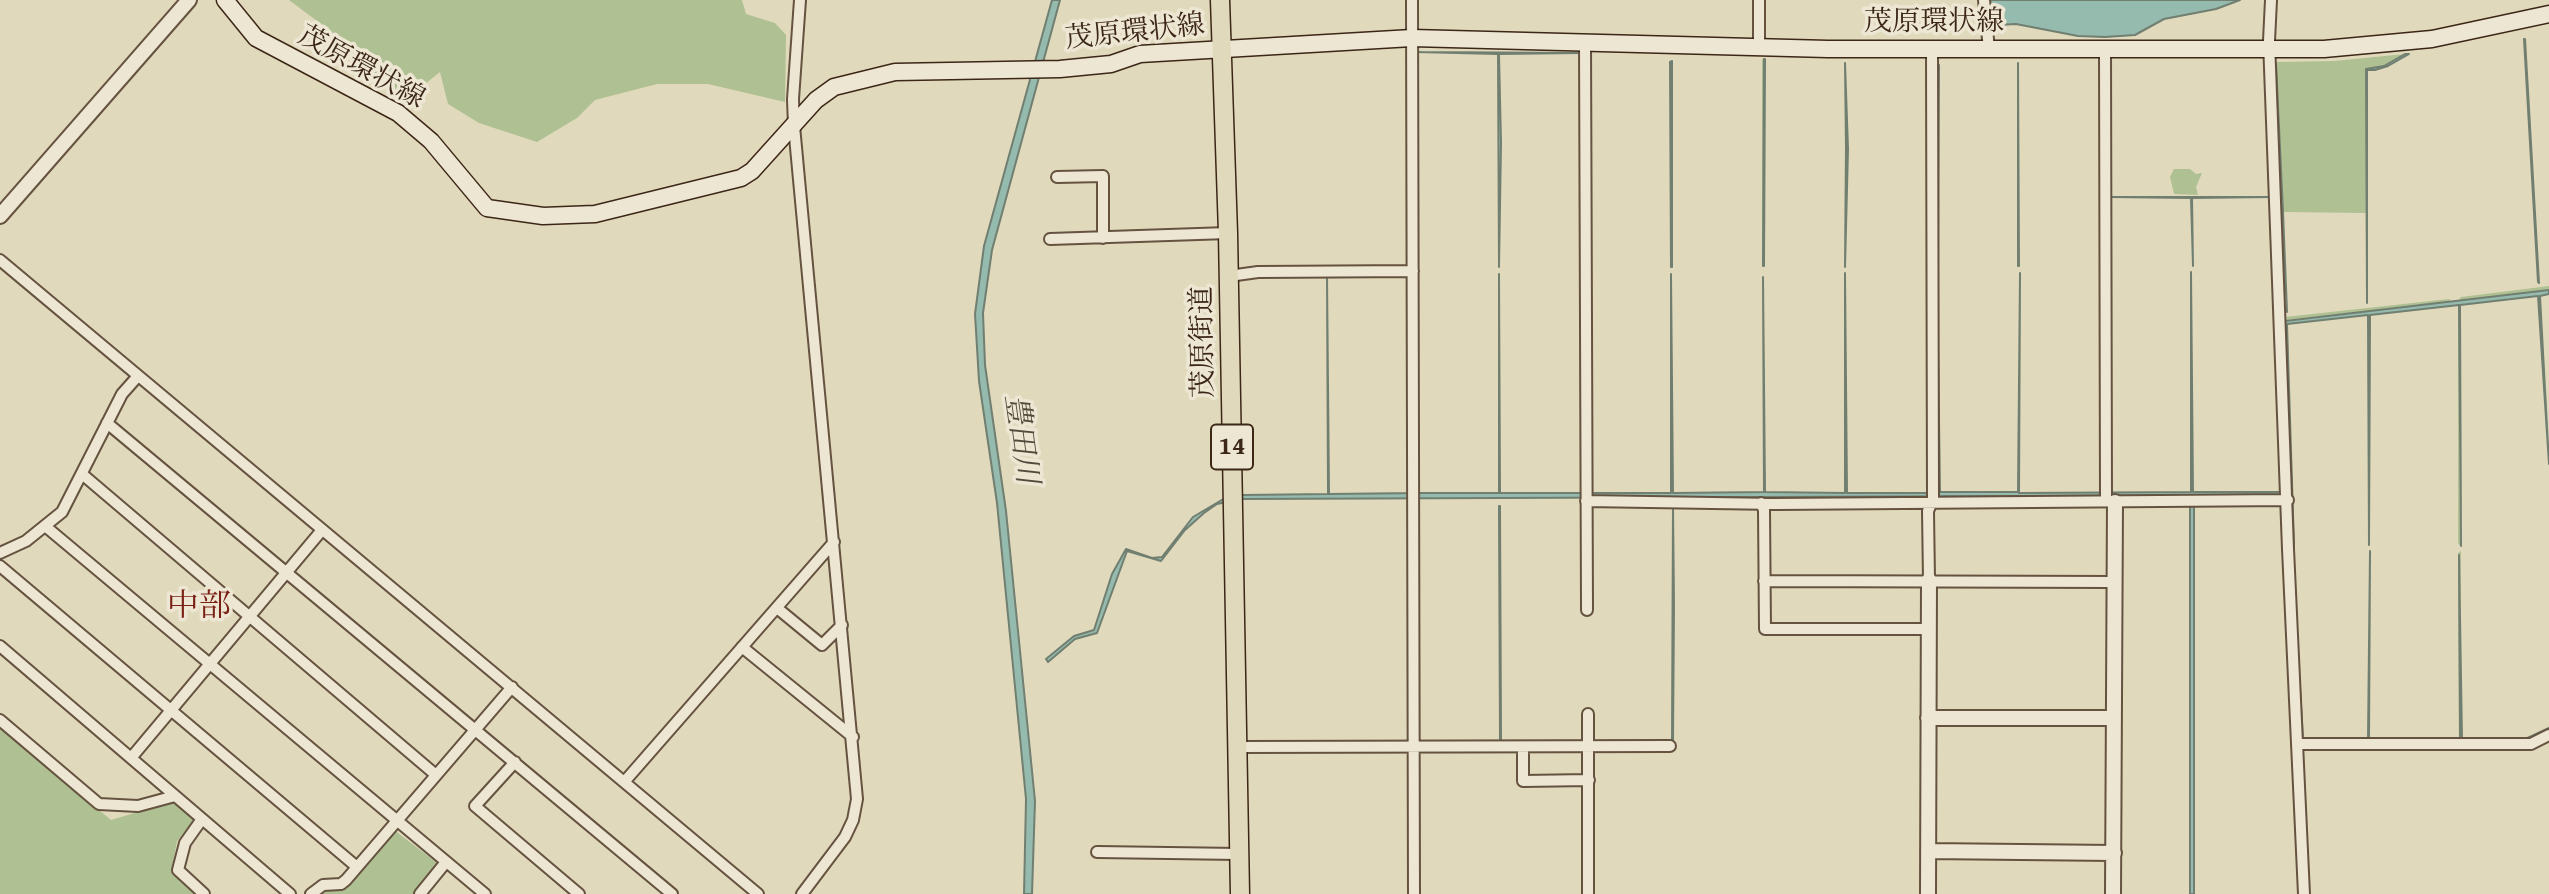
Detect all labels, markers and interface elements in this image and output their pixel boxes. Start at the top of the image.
street label: 茂原環状線 [1864,6,2004,40]
street label: 茂原環状線 [1064,9,1206,57]
street label: 茂原環状線 [292,19,430,117]
street label: 茂原街道 [1186,286,1222,398]
water label: 豊田川 [996,392,1044,486]
road number: 14 [1211,424,1253,470]
district label: 中部 [167,589,231,627]

